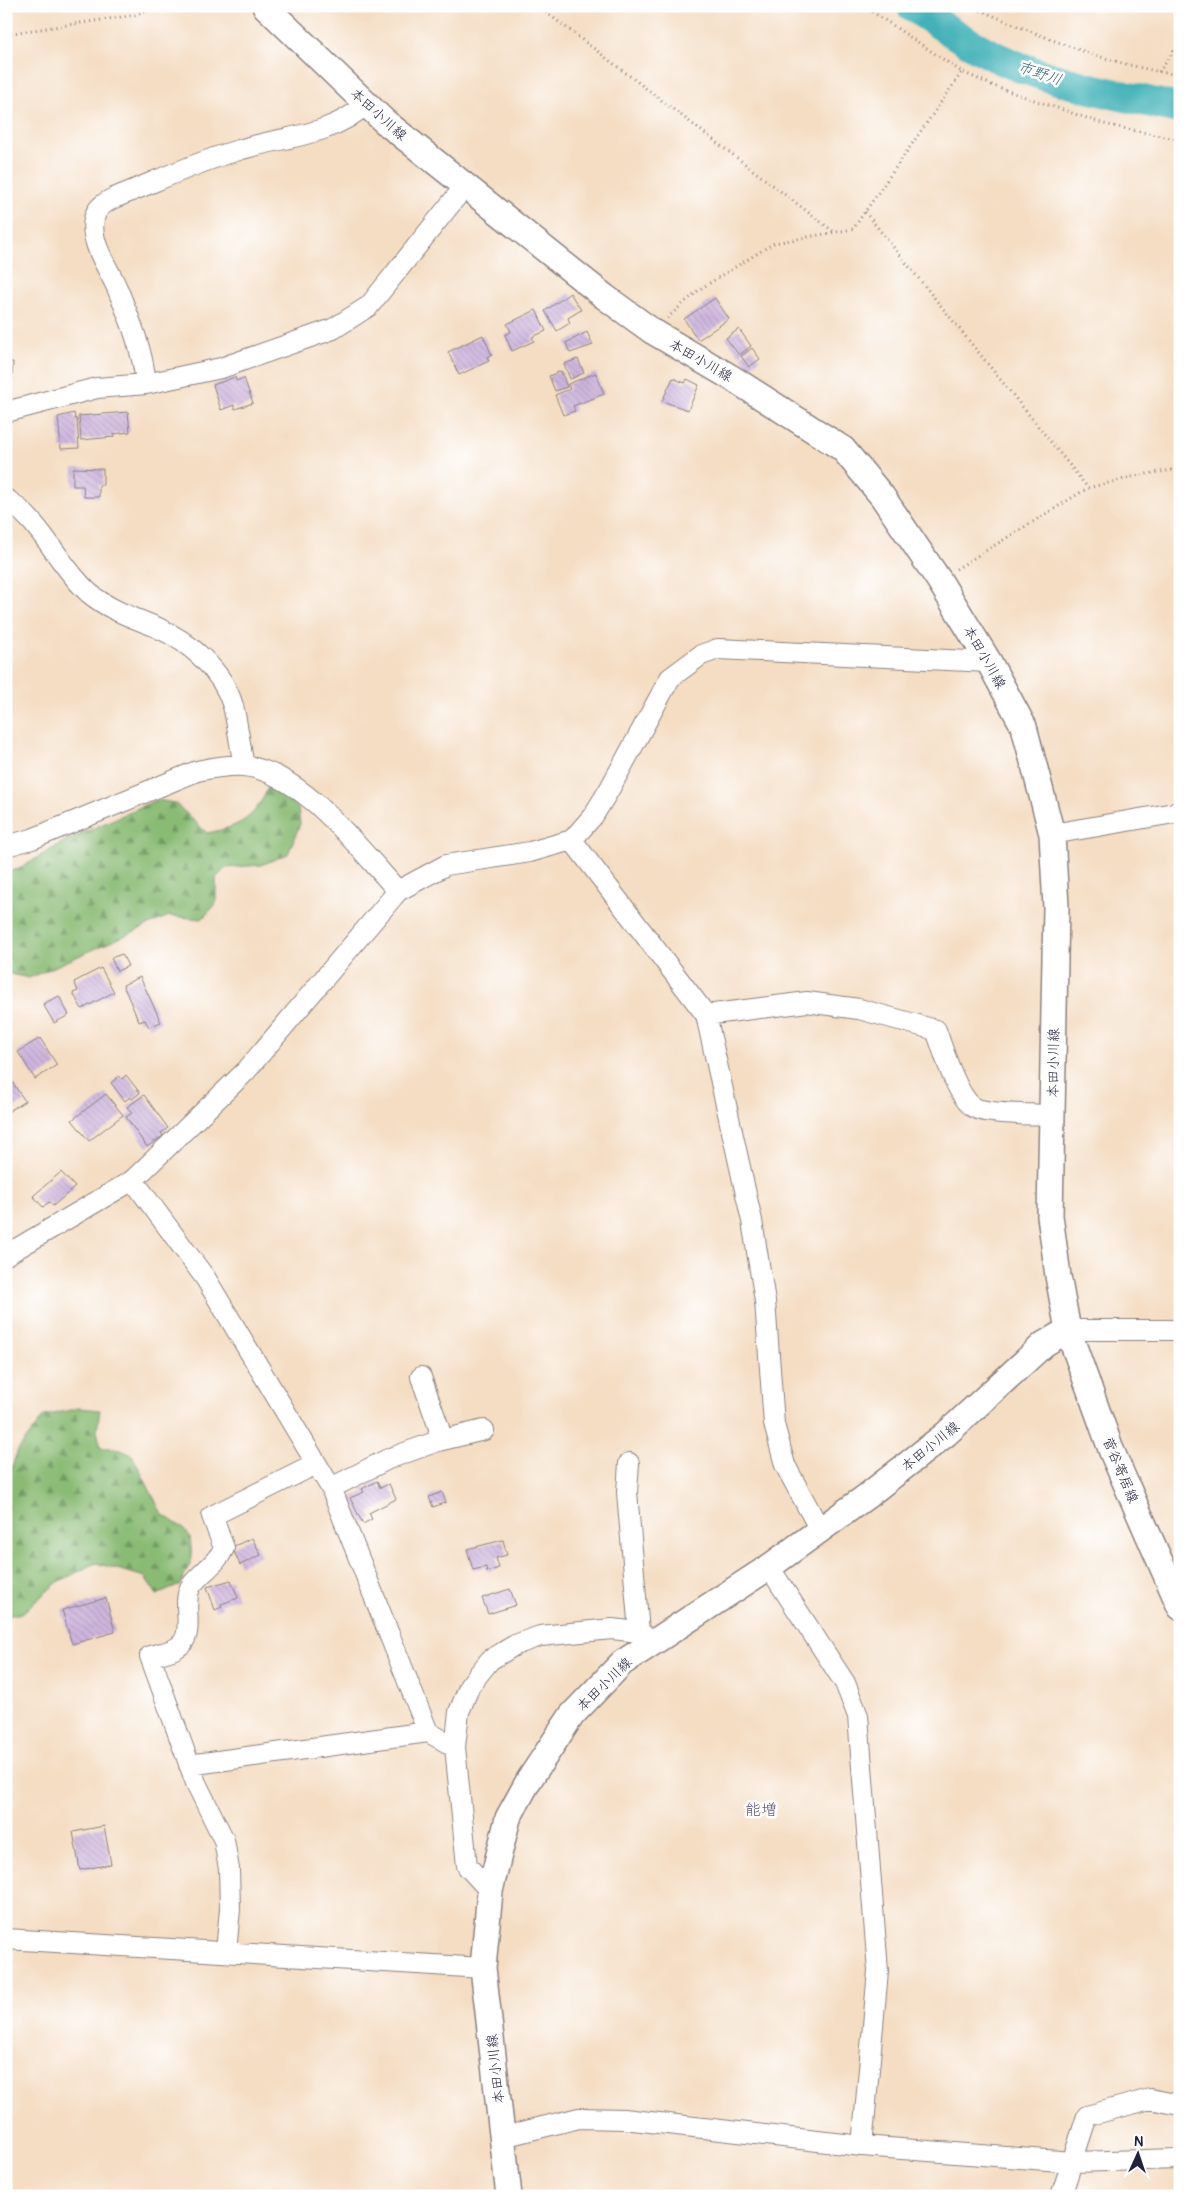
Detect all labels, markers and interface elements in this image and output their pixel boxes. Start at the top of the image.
water label: 市野川 [1015,57,1064,90]
street label: 本田小川線 [347,85,410,144]
street label: 本田小川線 [666,336,735,385]
street label: 本田小川線 [960,623,1009,692]
street label: 本田小川線 [1044,1028,1063,1098]
street label: 本田小川線 [898,1418,963,1475]
street label: 菅谷寄居線 [1099,1435,1142,1506]
street label: 本田小川線 [573,1654,635,1715]
district label: 能増 [745,1800,777,1820]
street label: 本田小川線 [483,2033,508,2105]
north arrow [1114,2130,1164,2180]
text: N [1133,2133,1144,2150]

